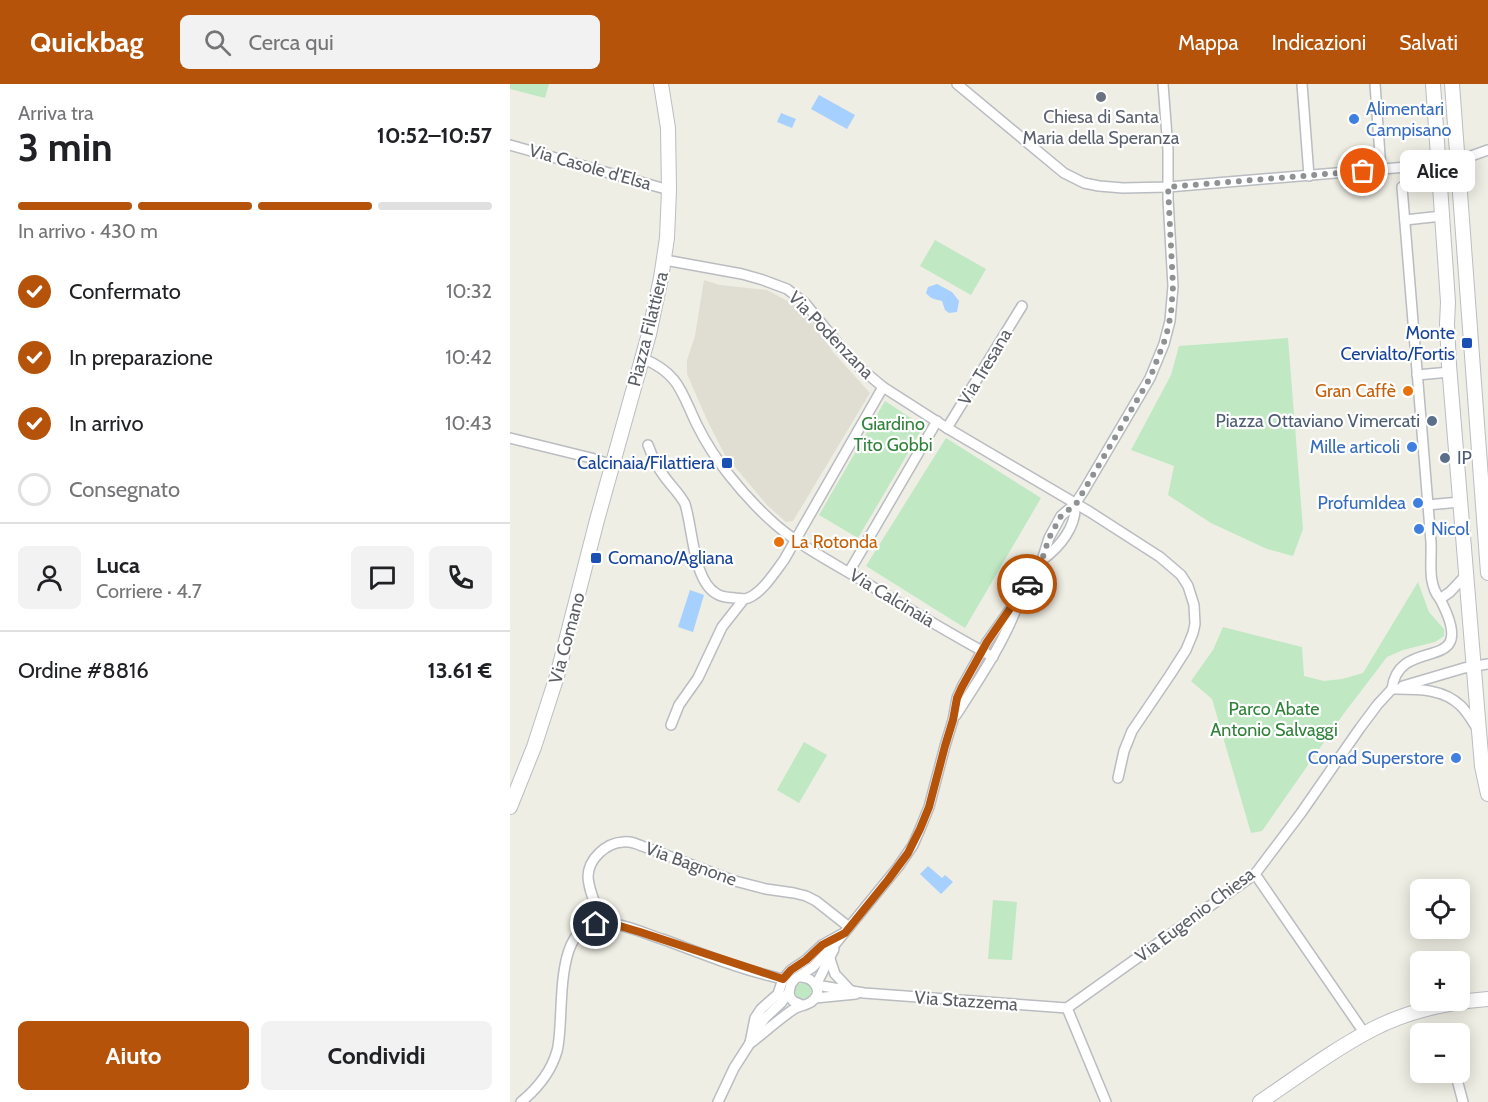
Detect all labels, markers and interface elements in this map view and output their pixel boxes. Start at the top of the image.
search box [180,15,600,69]
text: Quickbag [30,25,144,59]
icon: search [201,26,234,59]
text: Cerca qui [249,29,334,56]
text: Mappa [1178,30,1239,55]
text: Indicazioni [1272,30,1366,55]
text: Salvati [1399,30,1458,55]
marker: Chiesa di Santa Maria della Speranza [1094,90,1108,104]
place label: Alimentari Campisano [1366,98,1452,141]
text: Arriva tra [18,101,94,125]
place label: Chiesa di Santa Maria della Speranza [1023,106,1180,149]
marker: Alimentari Campisano [1347,112,1361,126]
text: 10:52–10:57 [377,122,492,149]
text: 3 min [18,123,113,171]
street label: Via Casole d'Elsa [526,139,654,195]
pin [1337,145,1388,196]
callout: Alice [1399,150,1474,192]
icon: bag [1346,154,1379,187]
text: Alice [1417,159,1458,183]
text: In arrivo · 430 m [18,219,158,243]
street label: Piazza Filattiera [623,269,673,389]
icon: check [18,275,51,308]
text: Confermato [69,278,181,305]
text: 10:32 [446,279,492,303]
street label: Via Podenzana [784,287,879,384]
place label: Monte Cervialto/Fortis [1341,322,1455,365]
street label: Via Tresana [953,324,1017,409]
marker: Monte Cervialto/Fortis [1460,336,1474,350]
icon: check [18,341,51,374]
text: In preparazione [69,344,213,371]
text: 10:42 [445,345,492,369]
place label: Gran Caffè [1315,380,1396,402]
marker: Gran Caffè [1401,384,1415,398]
icon: check [18,407,51,440]
text: In arrivo [69,410,144,437]
place label: Piazza Ottaviano Vimercati [1216,410,1420,432]
text: 10:43 [445,411,492,435]
park label: Giardino Tito Gobbi [854,413,932,456]
marker: Piazza Ottaviano Vimercati [1425,414,1439,428]
place label: Mille articoli [1310,436,1400,458]
marker: Mille articoli [1405,440,1419,454]
place label: IP [1457,447,1472,469]
marker: IP [1438,451,1452,465]
place label: Calcinaia/Filattiera [577,452,715,474]
marker: Calcinaia/Filattiera [720,456,734,470]
text: Consegnato [69,476,180,503]
place label: ProfumIdea [1318,492,1406,514]
marker: ProfumIdea [1411,496,1425,510]
place label: Nicol [1431,518,1470,540]
marker: Nicol [1412,522,1426,536]
place label: La Rotonda [791,531,878,553]
marker: La Rotonda [772,535,786,549]
button: person [18,546,81,609]
button: chat [351,546,414,609]
button: phone [429,546,492,609]
place label: Comano/Agliana [608,547,734,569]
marker: Comano/Agliana [589,551,603,565]
text: Luca [96,552,140,579]
courier [997,554,1057,614]
street label: Via Calcinaia [845,564,939,632]
icon: car [1011,568,1044,601]
text: Corriere · 4.7 [96,579,202,603]
street label: Via Comano [544,590,590,686]
text: Ordine #8816 [18,657,149,684]
text: 13.61 € [428,657,492,684]
park label: Parco Abate Antonio Salvaggi [1210,698,1338,741]
place label: Conad Superstore [1308,747,1444,769]
marker: Conad Superstore [1449,751,1463,765]
street label: Via Bagnone [642,837,740,891]
street label: Via Eugenio Chiesa [1131,863,1259,967]
map controls [1410,879,1470,1083]
button: locate [1410,879,1470,939]
pin [570,898,621,949]
icon: home [579,907,612,940]
button: + [1410,951,1470,1011]
street label: Via Stazzema [914,986,1019,1016]
button: Aiuto [18,1021,249,1090]
button: Condividi [261,1021,492,1090]
button: − [1410,1023,1470,1083]

